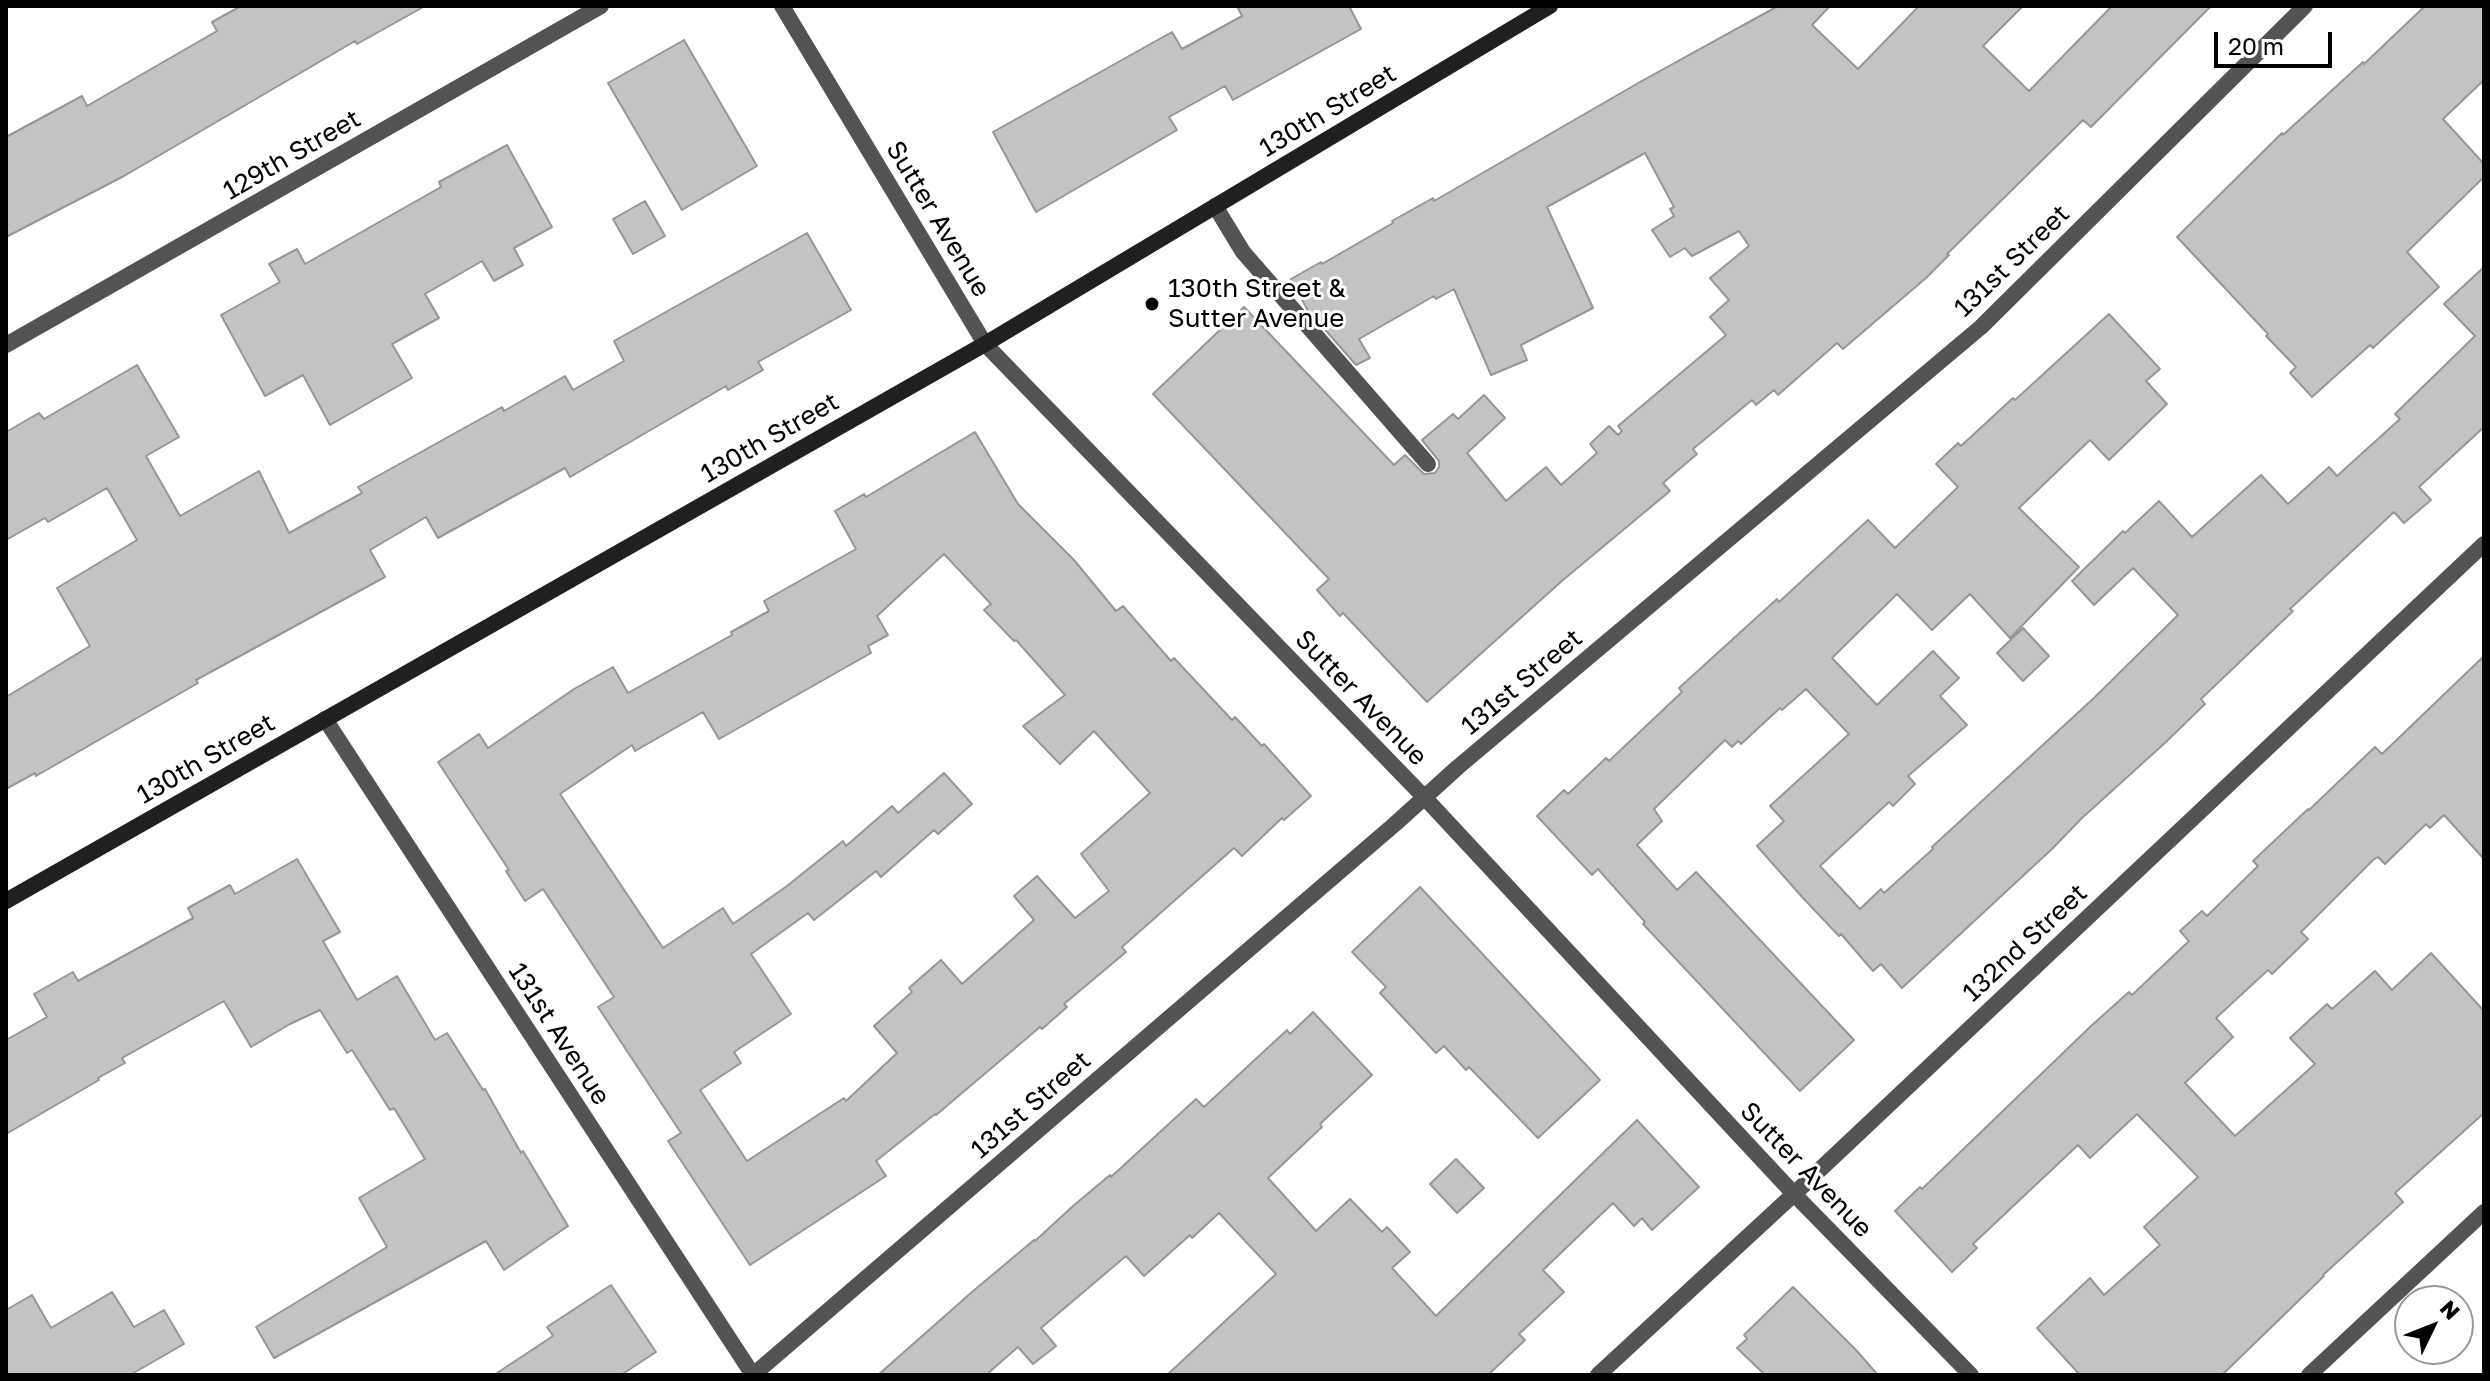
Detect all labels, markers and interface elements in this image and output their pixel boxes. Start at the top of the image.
scale bar [2218,16,2336,66]
text: 20 m [2228,31,2284,60]
street label: 130th Street [1254,58,1402,164]
street label: 129th Street [218,103,366,207]
street label: Sutter Avenue [879,135,997,303]
street label: 131st Street [1948,198,2076,324]
place label: 130th Street & Sutter Avenue [1168,273,1346,334]
marker: 130th Street & Sutter Avenue [1143,295,1161,313]
street label: 130th Street [696,386,844,490]
street label: 131st Street [1455,622,1589,742]
street label: Sutter Avenue [1289,624,1433,772]
street label: 130th Street [132,707,280,811]
street label: 132nd Street [1956,878,2094,1008]
street label: 131st Avenue [502,957,616,1111]
street label: 131st Street [965,1045,1097,1165]
street label: Sutter Avenue [1734,1096,1878,1244]
north arrow [2394,1285,2474,1365]
text: N [2435,1294,2466,1325]

